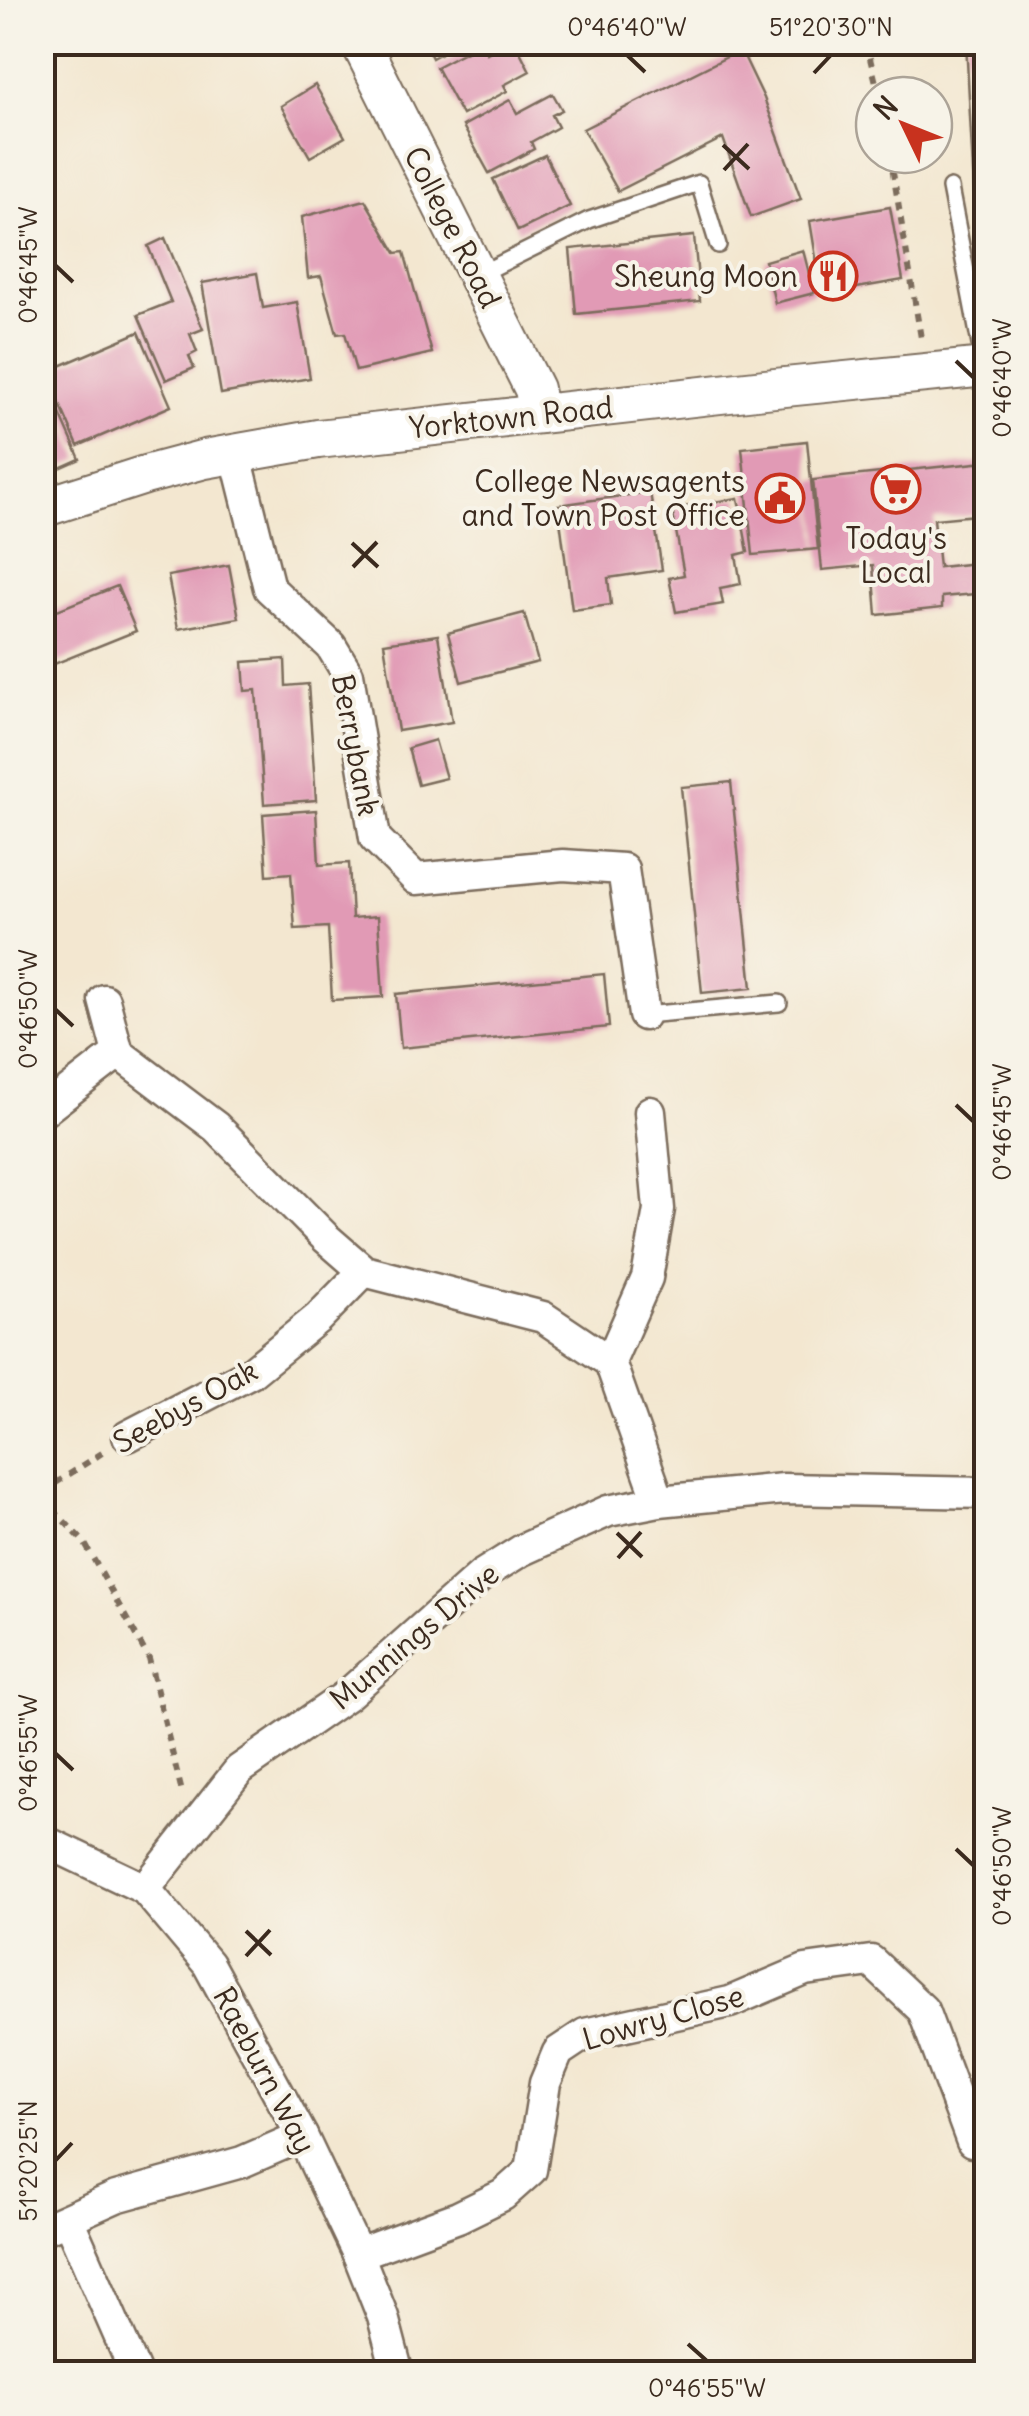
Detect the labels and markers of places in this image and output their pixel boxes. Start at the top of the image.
restaurant icon: Sheung Moon [807,250,859,302]
place label: Sheung Moon [614,257,798,295]
place label: College Newsagents and Town Post Office [461,462,745,534]
supermarket icon: Today's Local [870,463,922,515]
public building icon: College Newsagents and Town Post Office [754,472,806,524]
place label: Today's Local [845,519,947,591]

